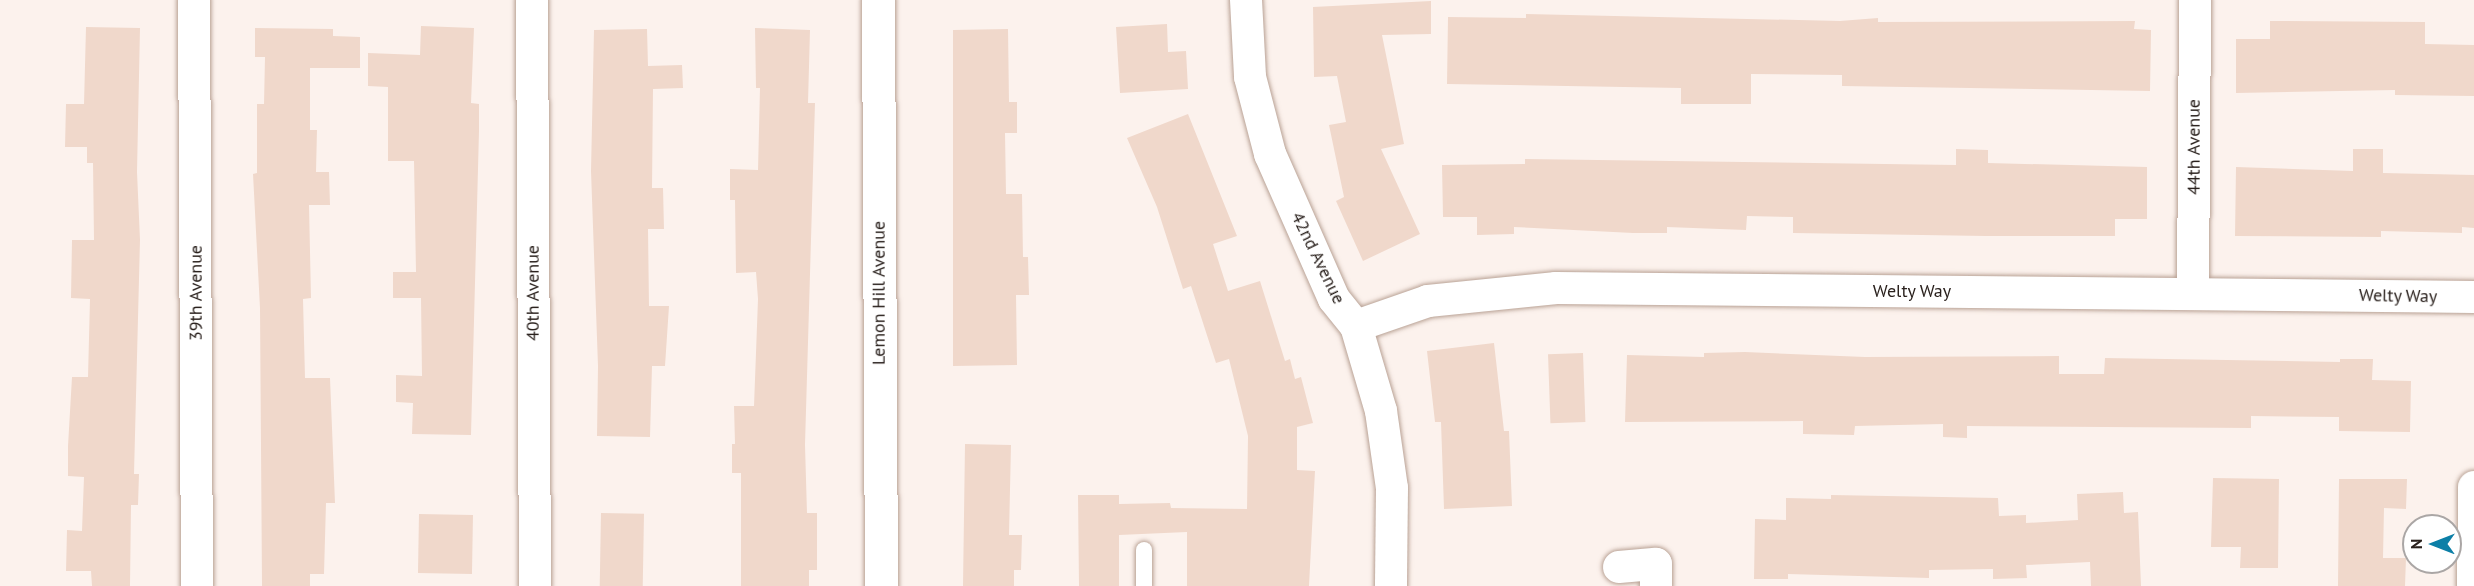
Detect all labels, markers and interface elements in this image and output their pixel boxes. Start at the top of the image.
street label: 44th Avenue [2183,99,2205,195]
street label: 42nd Avenue [1286,208,1350,308]
street label: Lemon Hill Avenue [868,221,890,365]
street label: 39th Avenue [185,245,207,341]
street label: 40th Avenue [522,245,544,341]
street label: Welty Way [1872,280,1952,302]
street label: Welty Way [2358,285,2438,307]
north arrow [2402,514,2462,574]
text: N [2406,539,2426,549]

